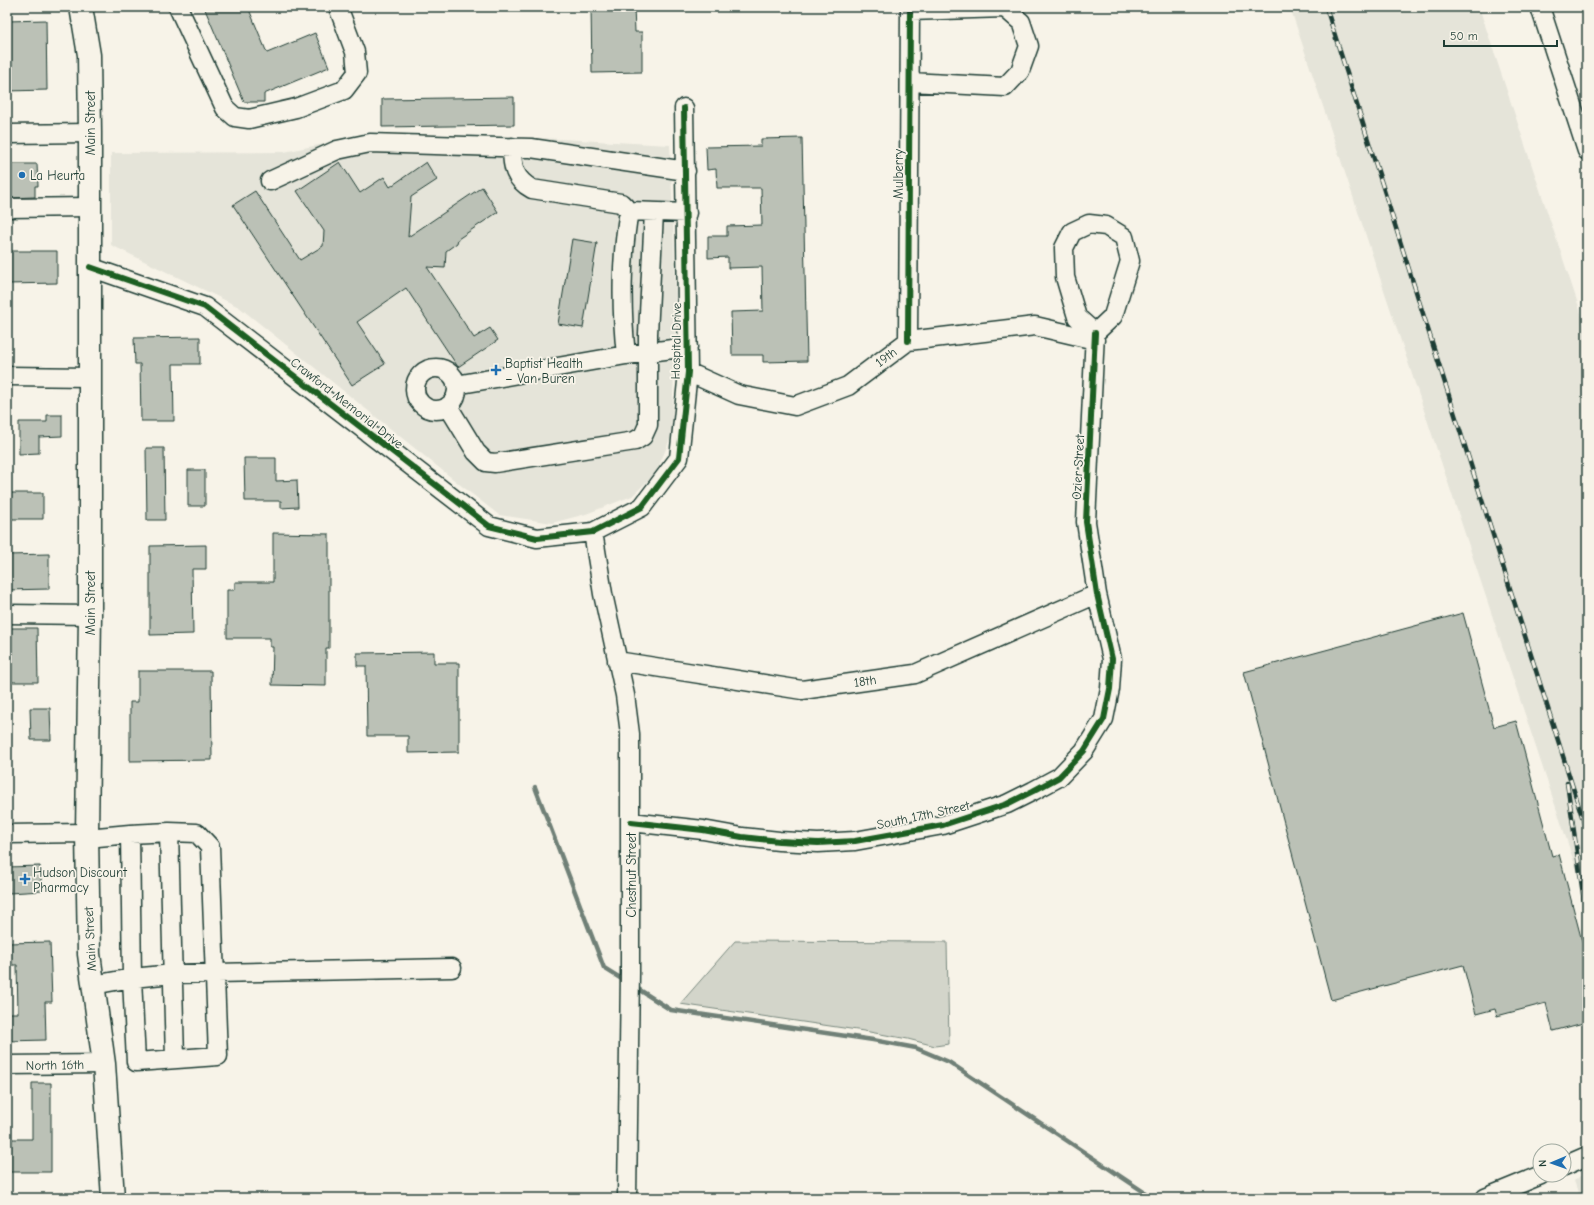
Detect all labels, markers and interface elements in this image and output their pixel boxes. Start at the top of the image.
scale bar [1444,22,1557,48]
text: 50 m [1450,29,1478,43]
street label: Main Street [83,89,98,155]
street label: Mulberry [891,149,906,199]
place label: La Heurta [30,168,85,183]
marker: La Heurta [17,170,27,180]
street label: Hospital Drive [668,302,684,379]
street label: 19th [872,344,900,370]
street label: Crawford Memorial Drive [288,354,407,452]
place label: Baptist Health – Van Buren [505,356,583,386]
marker: Baptist Health – Van Buren [490,364,502,376]
street label: Ozier Street [1069,433,1087,500]
street label: Main Street [83,569,98,635]
street label: 18th [853,672,877,690]
street label: South 17th Street [875,798,972,832]
street label: Chestnut Street [624,831,639,918]
place label: Hudson Discount Pharmacy [33,865,128,895]
marker: Hudson Discount Pharmacy [20,874,30,884]
street label: Main Street [81,905,99,972]
street label: North 16th [26,1057,84,1073]
north arrow [1532,1143,1572,1183]
text: N [1536,1160,1549,1167]

